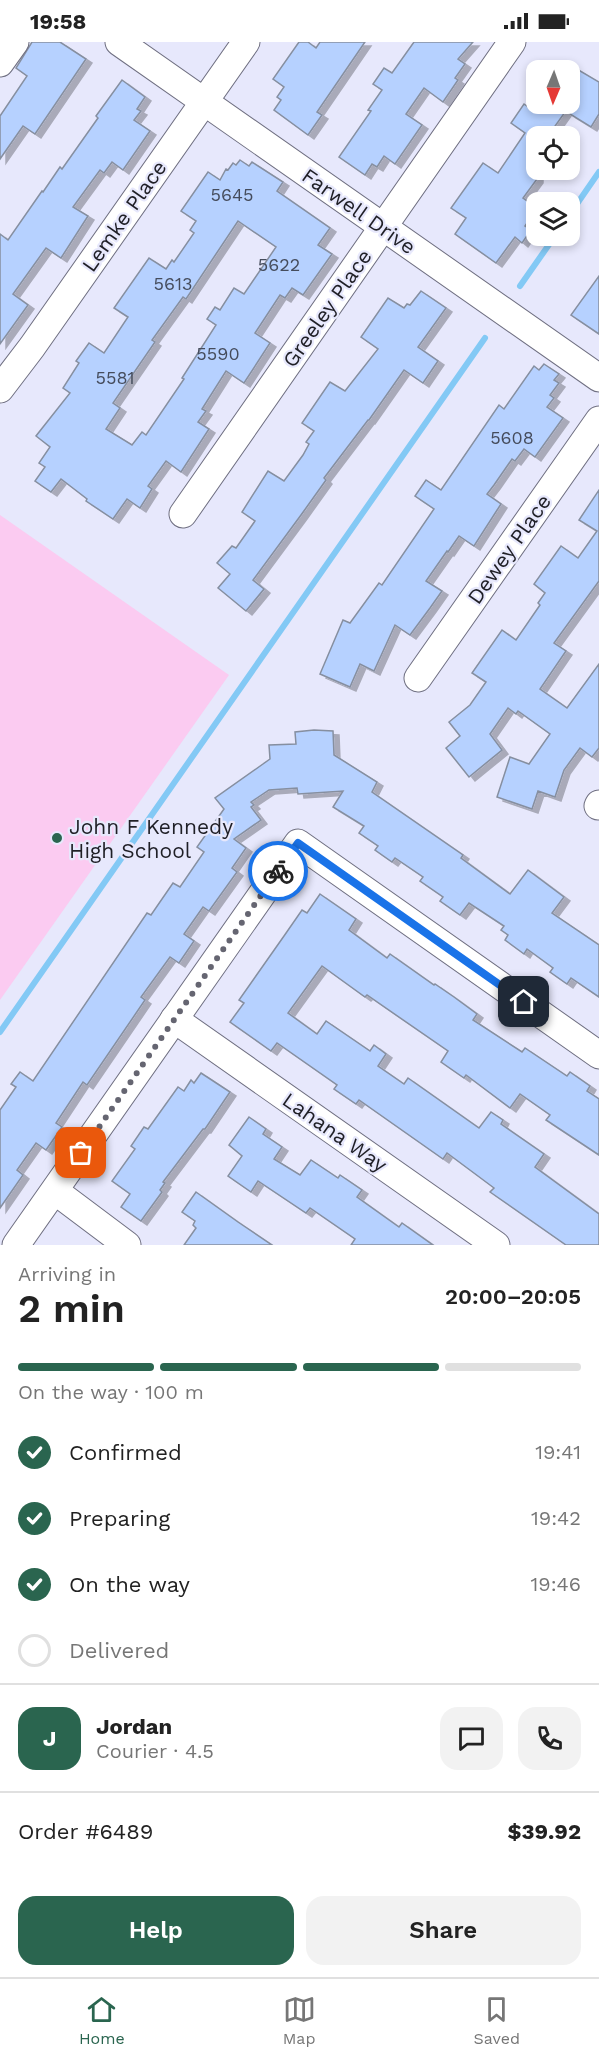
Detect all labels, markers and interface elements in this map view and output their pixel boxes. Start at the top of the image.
text: 19:58 [30,9,86,34]
north arrow [526,60,580,114]
map controls [526,60,580,246]
button: locate [526,126,580,180]
street label: Lemke Place [76,156,172,276]
street label: Farwell Drive [297,163,421,259]
house number: 5645 [211,184,253,205]
button: layers [526,192,580,246]
street label: Greeley Place [277,244,377,372]
house number: 5622 [258,254,300,275]
house number: 5613 [154,273,192,294]
house number: 5590 [196,343,240,364]
house number: 5581 [95,367,135,388]
house number: 5608 [490,427,534,448]
street label: Dewey Place [462,489,556,609]
place label: John F Kennedy High School [69,814,233,863]
marker: John F Kennedy High School [50,831,64,845]
courier [248,841,308,901]
icon: bike [262,855,295,888]
pin [498,976,549,1027]
icon: home [507,985,540,1018]
street label: Lahana Way [278,1087,392,1177]
pin [55,1127,106,1178]
icon: bag [64,1136,97,1169]
text: Arriving in [18,1262,116,1286]
text: 20:00–20:05 [445,1284,581,1309]
text: 2 min [18,1286,125,1331]
text: On the way · 100 m [18,1380,204,1404]
icon: check [18,1436,51,1469]
text: Confirmed [69,1440,182,1465]
text: 19:41 [535,1440,581,1464]
icon: check [18,1502,51,1535]
text: Preparing [69,1506,170,1531]
text: 19:42 [531,1506,581,1530]
icon: check [18,1568,51,1601]
text: On the way [69,1572,190,1597]
text: 19:46 [531,1572,581,1596]
text: Delivered [69,1638,169,1663]
button: chat [440,1707,503,1770]
button: phone [518,1707,581,1770]
text: Jordan [96,1714,172,1739]
text: J [43,1726,56,1751]
text: Courier · 4.5 [96,1739,214,1763]
text: Order #6489 [18,1819,153,1844]
text: $39.92 [507,1819,581,1844]
button: Help [18,1896,294,1965]
button: Share [306,1896,581,1965]
tab: Home [79,1993,125,2048]
tab: Map [283,1993,316,2048]
tab: Saved [474,1993,520,2048]

